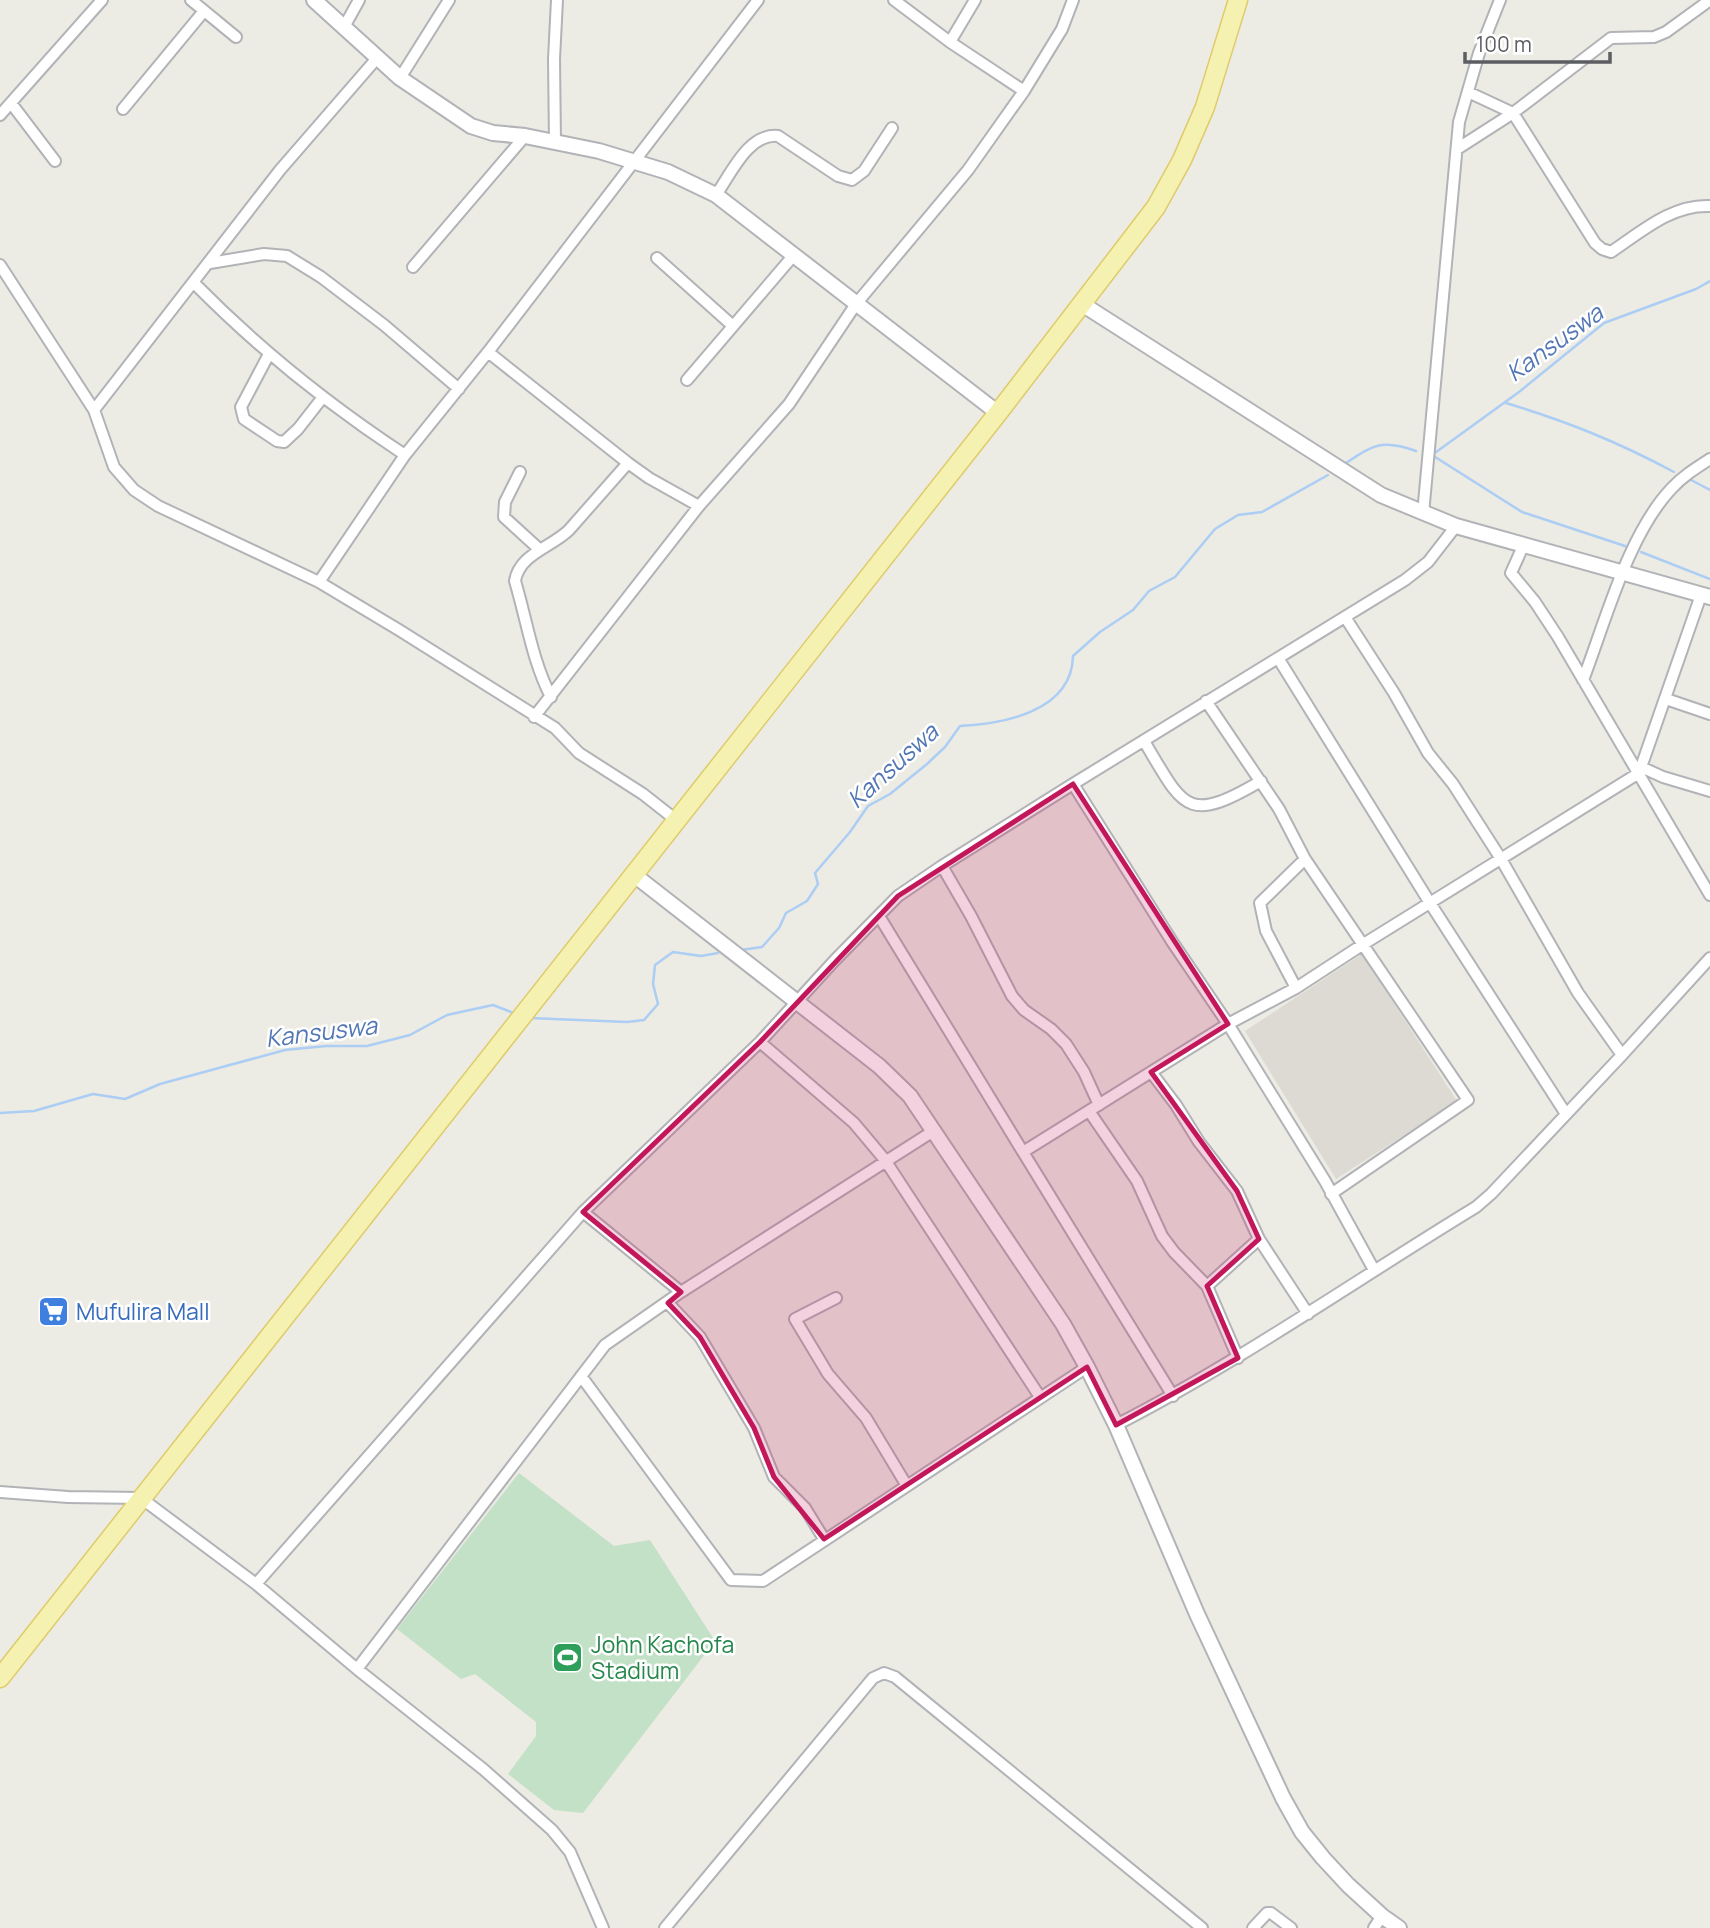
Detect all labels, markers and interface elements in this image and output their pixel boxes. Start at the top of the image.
scale bar [1465,21,1610,65]
text: 100 m [1476,30,1532,58]
water label: Kansuswa [1499,295,1610,388]
water label: Kansuswa [839,714,946,815]
water label: Kansuswa [263,1008,380,1054]
supermarket icon: Mufulira Mall [36,1294,70,1328]
place label: Mufulira Mall [76,1295,210,1327]
place label: John Kachofa Stadium [591,1628,734,1686]
sports icon: John Kachofa Stadium [551,1640,585,1674]

